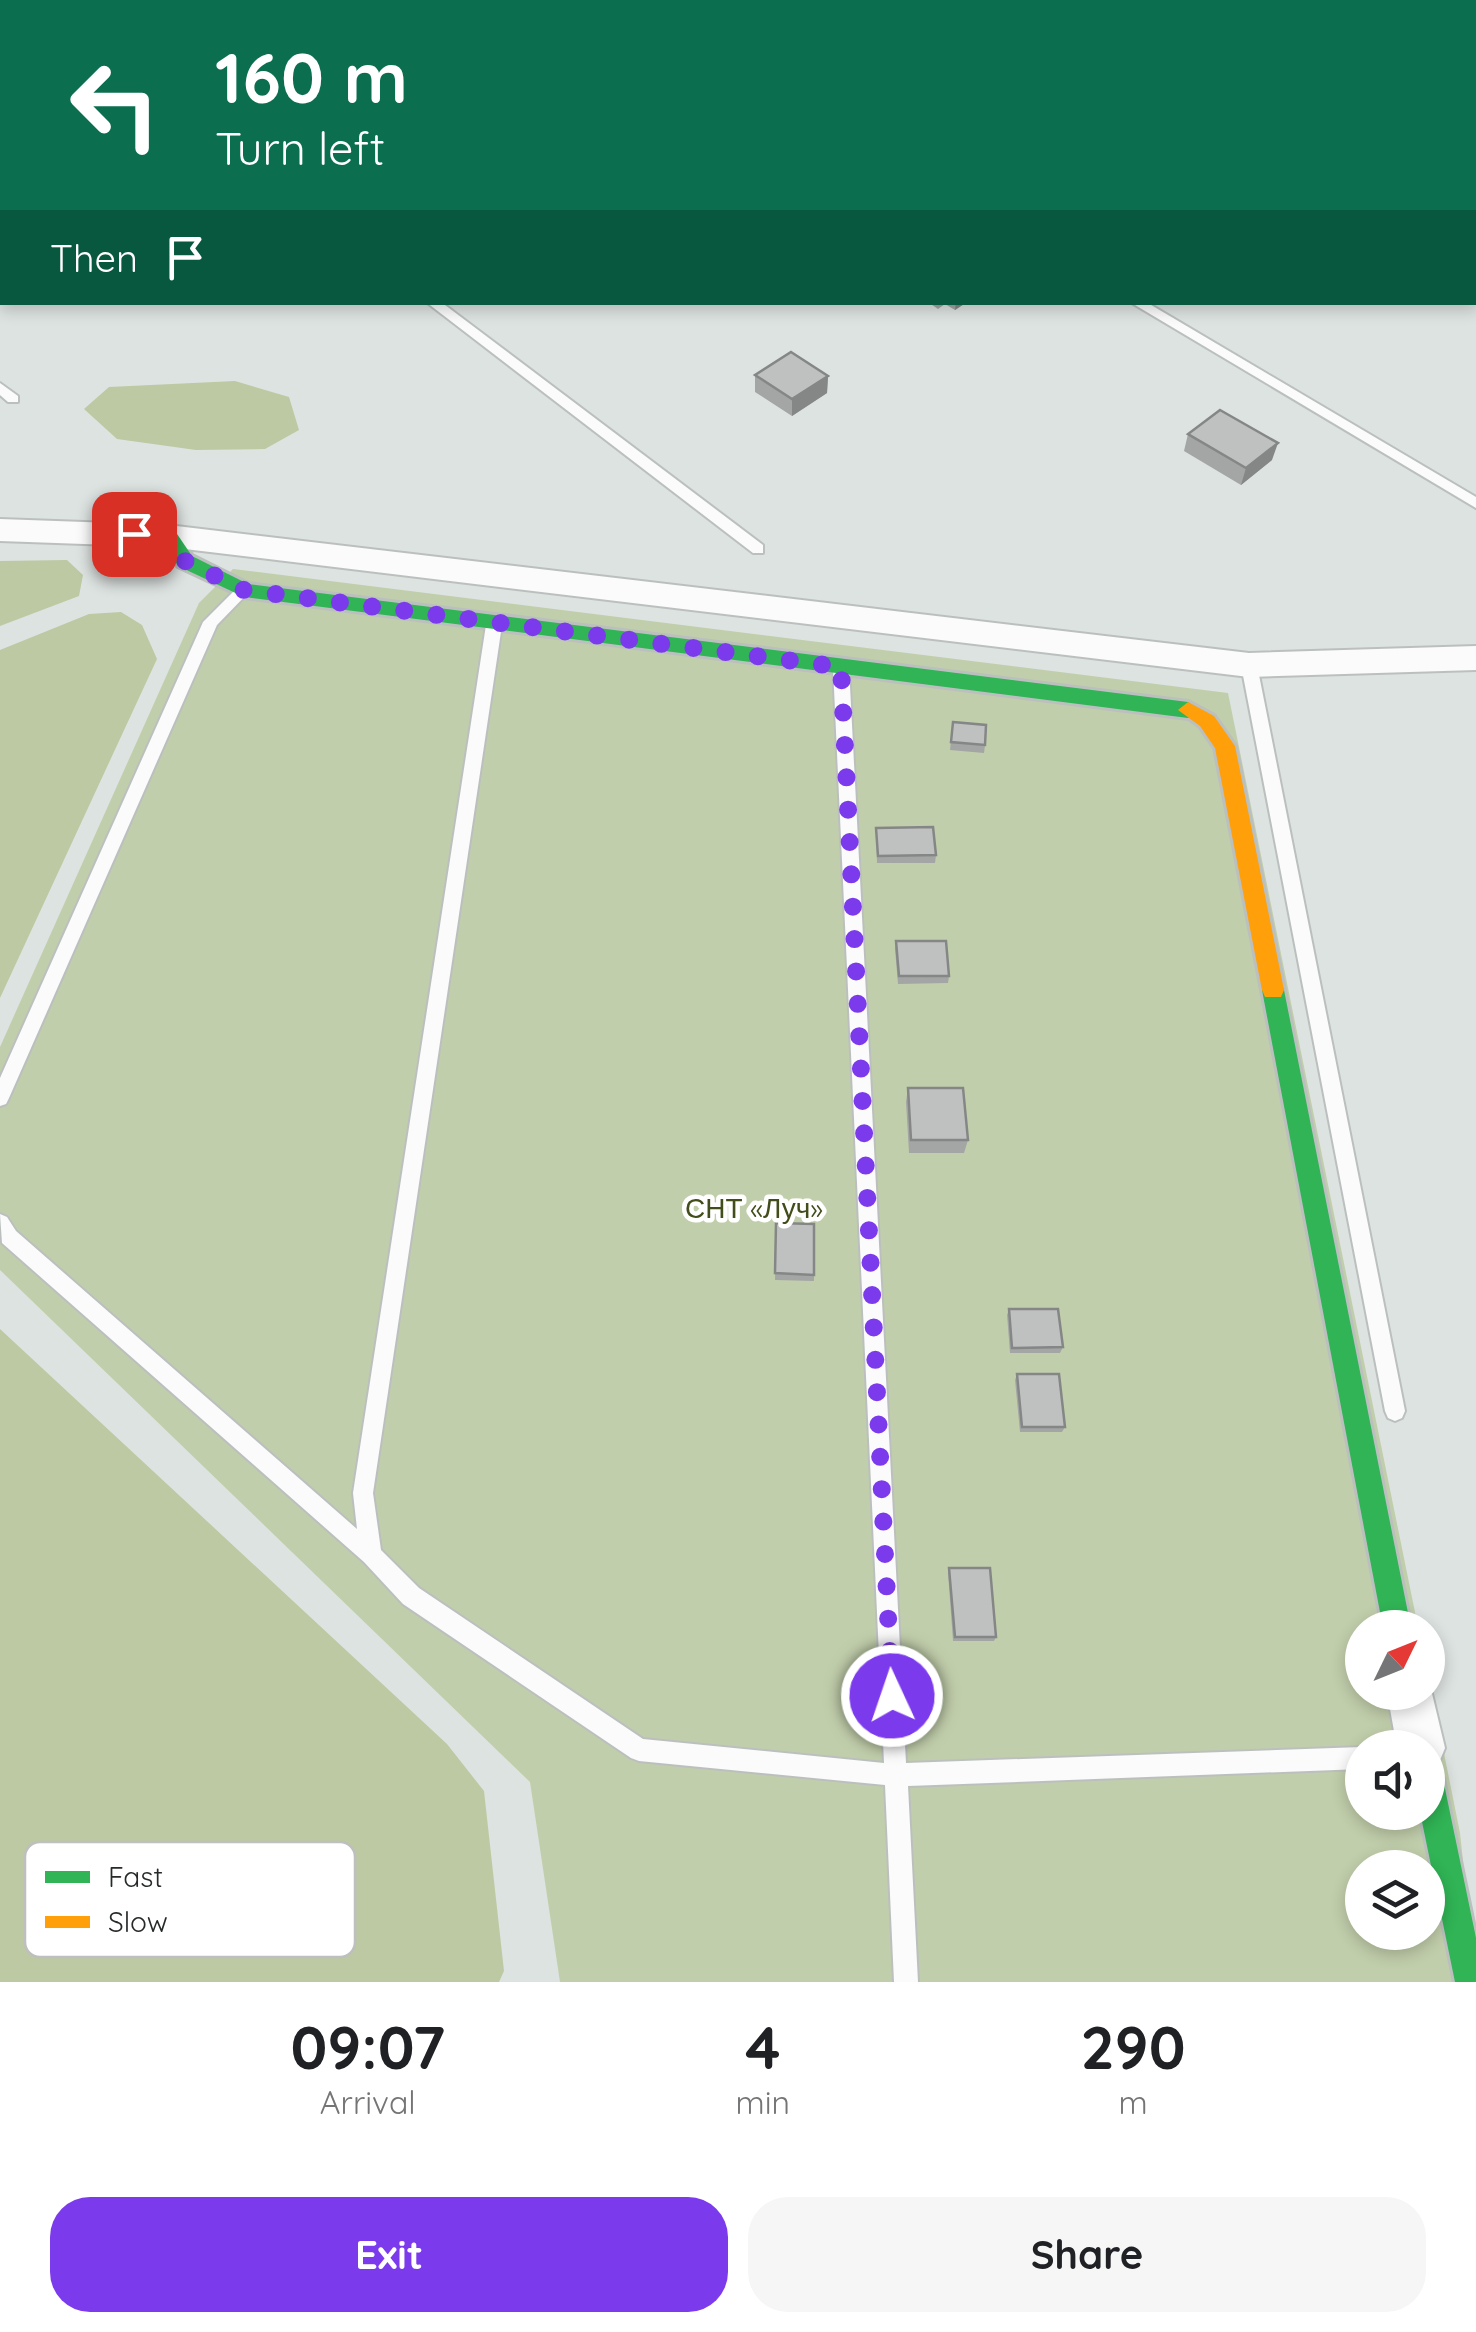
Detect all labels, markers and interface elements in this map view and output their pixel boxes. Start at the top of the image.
text: 160 m [215,33,408,121]
icon: left [50,40,180,170]
text: Turn left [215,120,385,176]
icon: arrive [158,230,213,285]
text: Then [50,234,138,282]
pin [92,492,177,577]
icon: arrive [107,507,162,562]
park label: СНТ «Луч» [685,1190,823,1225]
north arrow [1345,1610,1445,1710]
map controls [1345,1610,1445,1950]
position arrow [840,1644,944,1748]
button: sound [1345,1730,1445,1830]
legend [25,1842,355,1957]
button: layers [1345,1850,1445,1950]
text: Fast [108,1859,163,1894]
text: Slow [108,1904,168,1939]
text: 09:07 [290,2009,445,2084]
text: 4 [745,2009,780,2084]
text: 290 [1080,2009,1186,2084]
text: Arrival [320,2082,416,2122]
text: min [736,2082,790,2122]
text: m [1118,2082,1148,2122]
button: Exit [50,2197,728,2312]
button: Share [748,2197,1426,2312]

